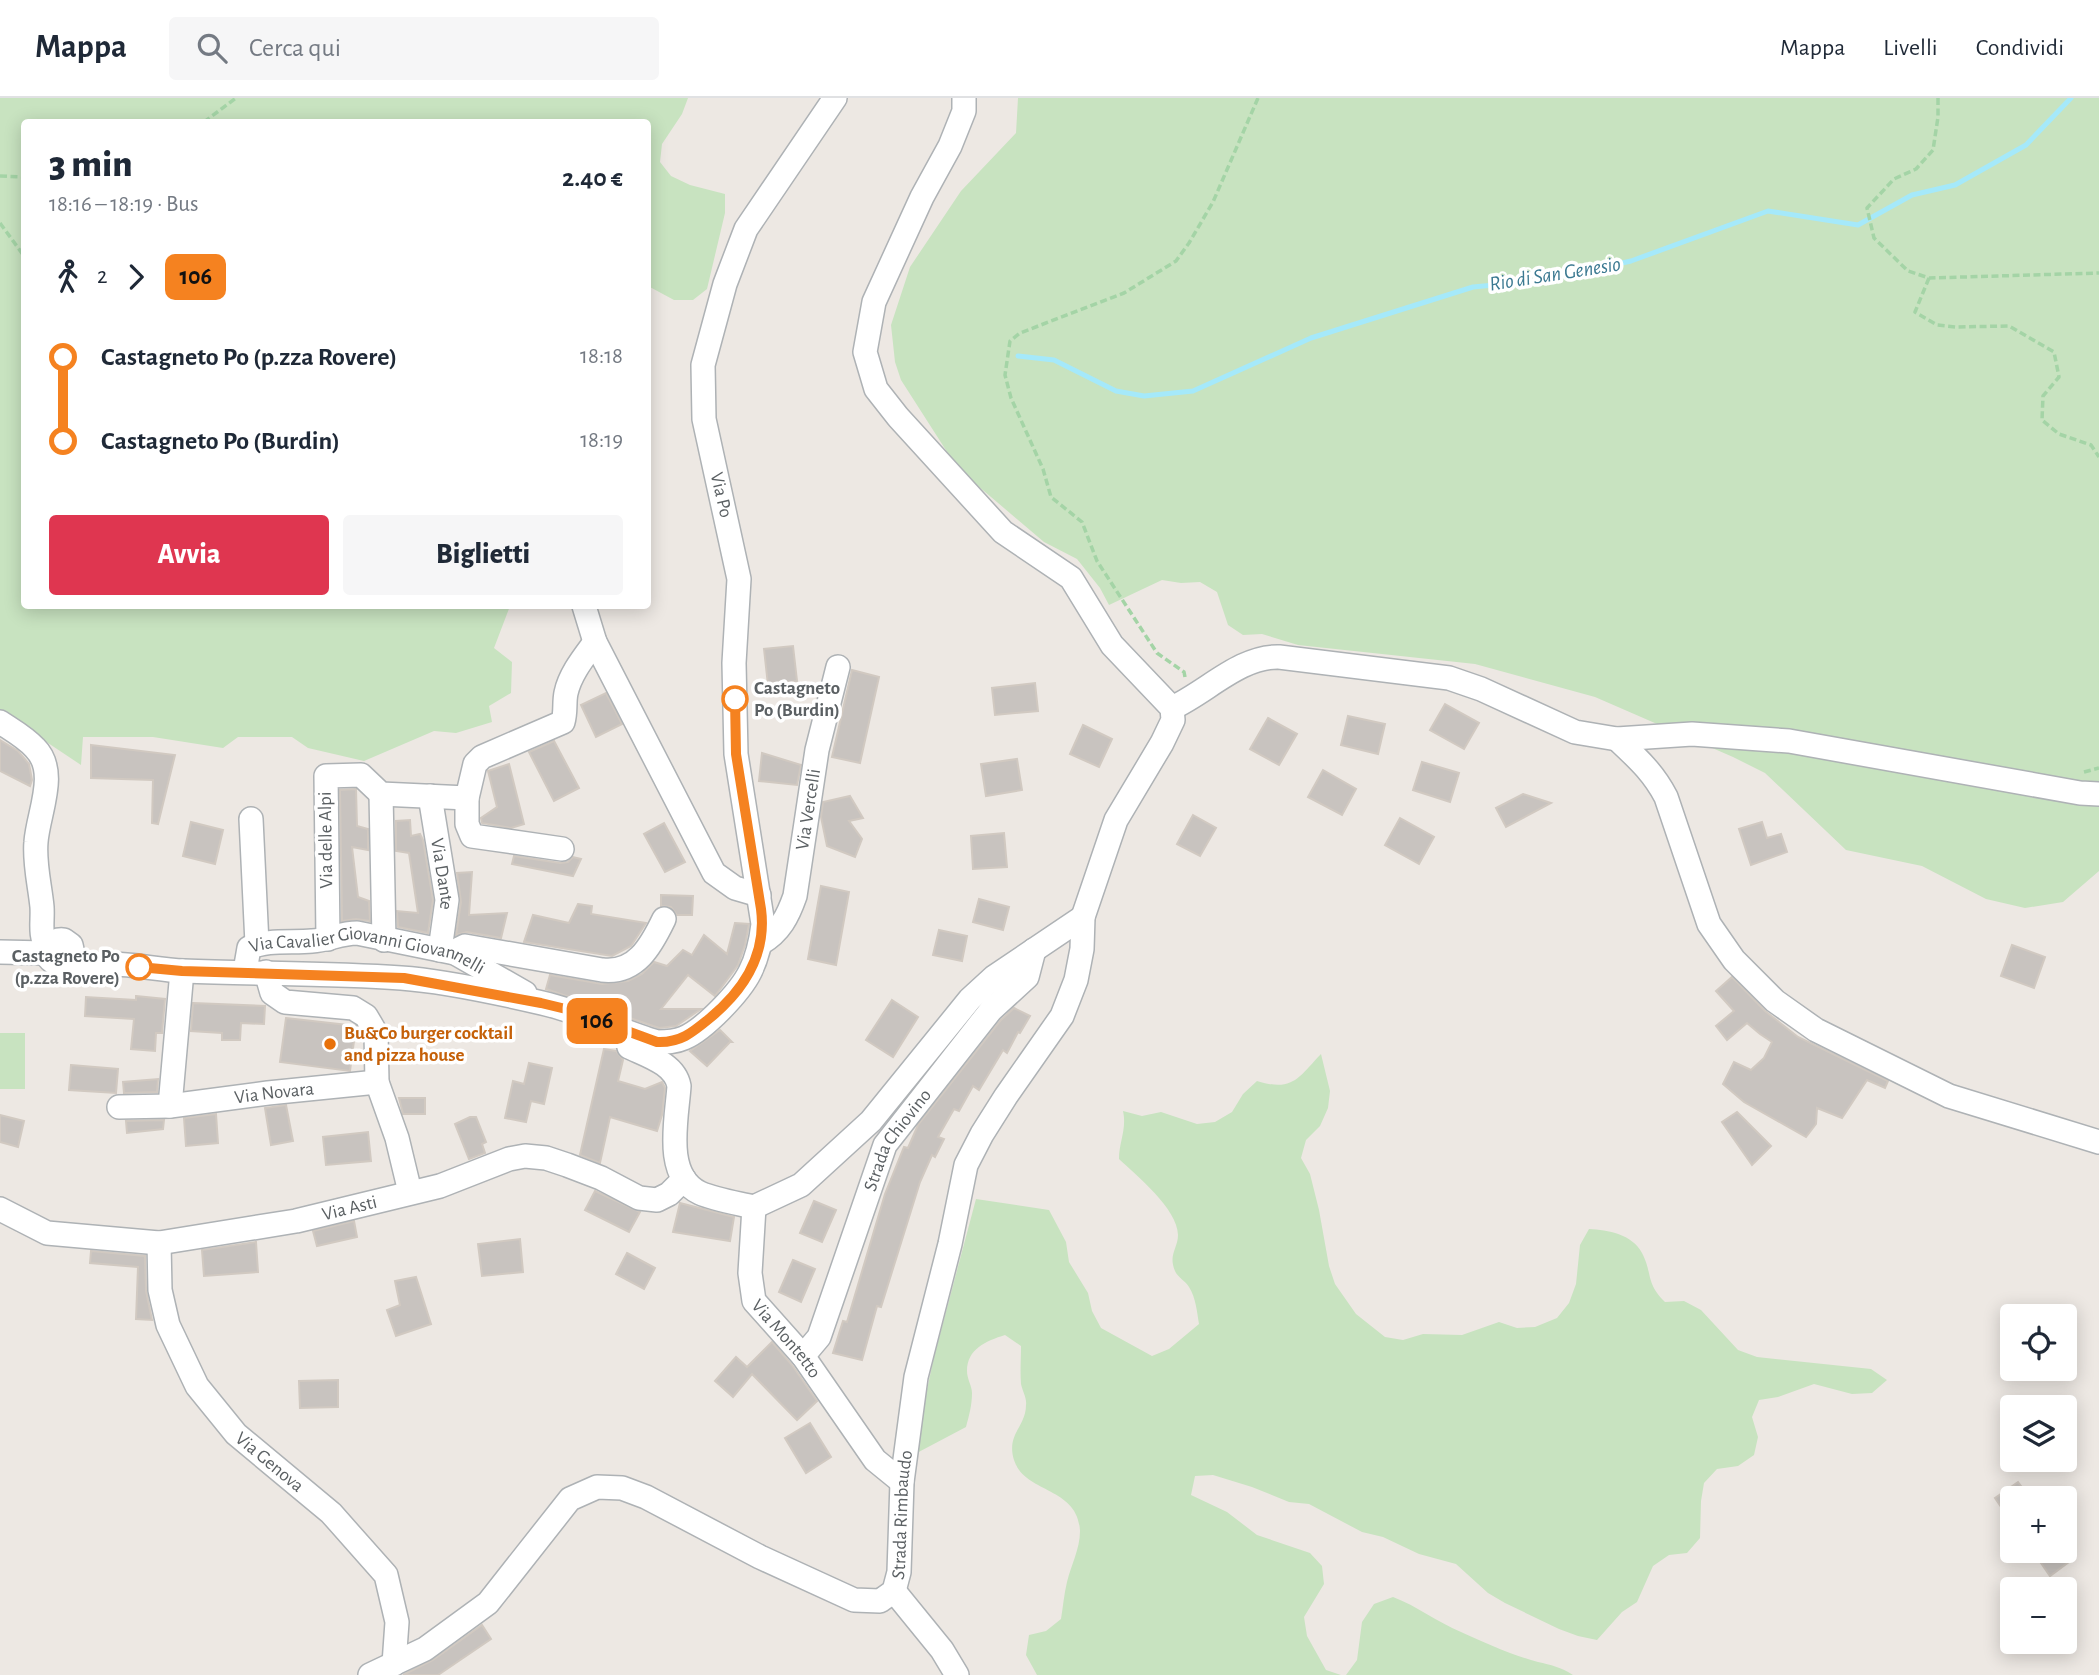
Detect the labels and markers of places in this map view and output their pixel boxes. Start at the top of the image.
place label: Castagneto Po (Burdin) [754,679,840,720]
marker: Castagneto Po (Burdin) [722,686,748,712]
place label: Castagneto Po (p.zza Rovere) [12,947,120,988]
marker: Castagneto Po (p.zza Rovere) [126,954,152,980]
place label: Bu&Co burger cocktail and pizza house [344,1024,513,1065]
marker: Bu&Co burger cocktail and pizza house [322,1036,338,1052]

